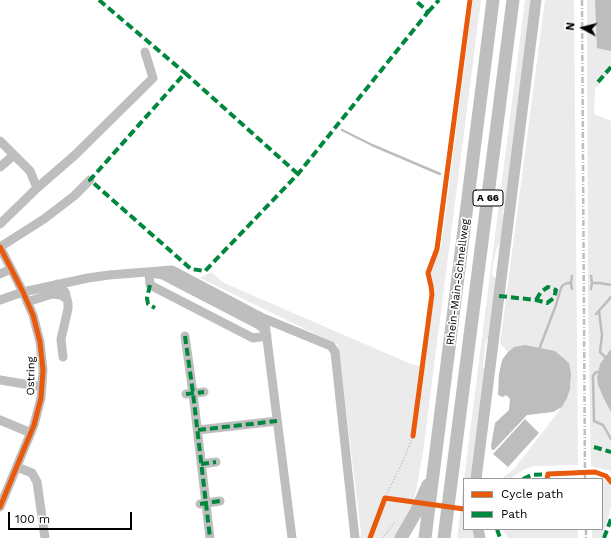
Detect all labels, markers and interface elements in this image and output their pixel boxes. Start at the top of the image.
north arrow [563,8,603,48]
text: N [564,22,578,31]
road number: A 66 [473,190,503,206]
street label: Rhein-Main-Schnellweg [444,218,472,346]
street label: Ostring [24,357,38,395]
legend [463,478,603,530]
text: Cycle path [501,487,563,501]
scale bar [10,504,134,530]
text: Path [501,507,527,521]
text: 100 m [15,512,50,526]

